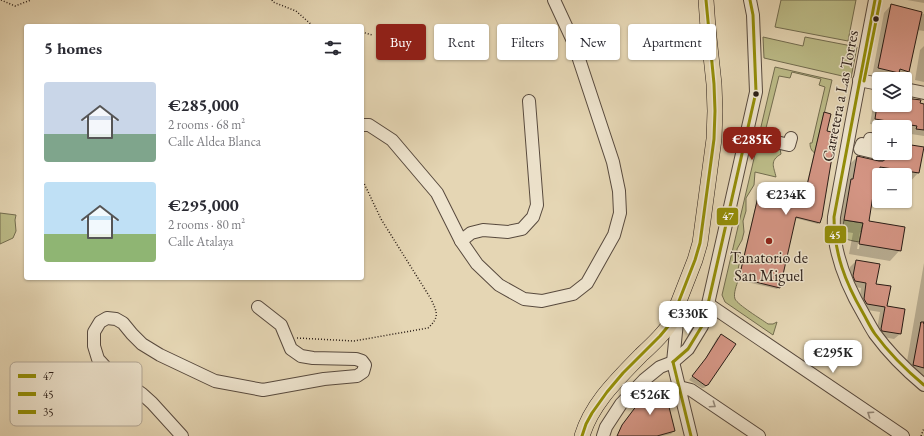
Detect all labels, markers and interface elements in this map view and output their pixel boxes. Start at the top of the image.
unlabelled marker [871,14,881,24]
chip: Buy [376,24,426,60]
chip: Rent [434,24,489,60]
chip: Filters [497,24,558,60]
chip: New [566,24,620,60]
chip: Apartment [628,24,716,60]
street label: Carretera a Las Torres [817,28,863,164]
text: 5 homes [44,37,102,59]
icon: filters [322,37,344,59]
map controls [872,72,912,208]
button: layers [872,72,912,112]
unlabelled marker [751,89,761,99]
text: €285,000 [168,94,239,116]
icon: home [76,98,124,146]
text: 2 rooms · 68 m² [168,116,245,133]
button: + [872,120,912,160]
pin: €285K [724,127,780,161]
text: €285K [732,131,772,148]
text: Calle Aldea Blanca [168,133,261,150]
button: − [872,168,912,208]
pin: €234K [758,182,814,216]
text: €234K [766,186,806,203]
text: €295,000 [168,194,239,216]
icon: home [76,198,124,246]
line badge: 47 [716,207,739,226]
text: 47 [722,209,734,223]
text: 2 rooms · 80 m² [168,216,245,233]
line badge: 45 [824,225,847,244]
text: 45 [829,228,841,242]
text: Calle Atalaya [168,233,233,250]
marker: Tanatorio de San Miguel [764,236,774,246]
place label: Tanatorio de San Miguel [730,247,808,286]
pin: €330K [660,301,716,335]
text: €330K [668,305,708,322]
pin: €295K [805,340,861,374]
text: €295K [813,344,853,361]
legend [10,362,142,426]
text: 47 [43,369,54,383]
pin: €526K [622,382,678,416]
text: €526K [630,386,670,403]
text: 45 [43,387,54,401]
one-way arrow [709,400,716,408]
text: 35 [43,405,54,419]
one-way arrow [868,412,875,419]

